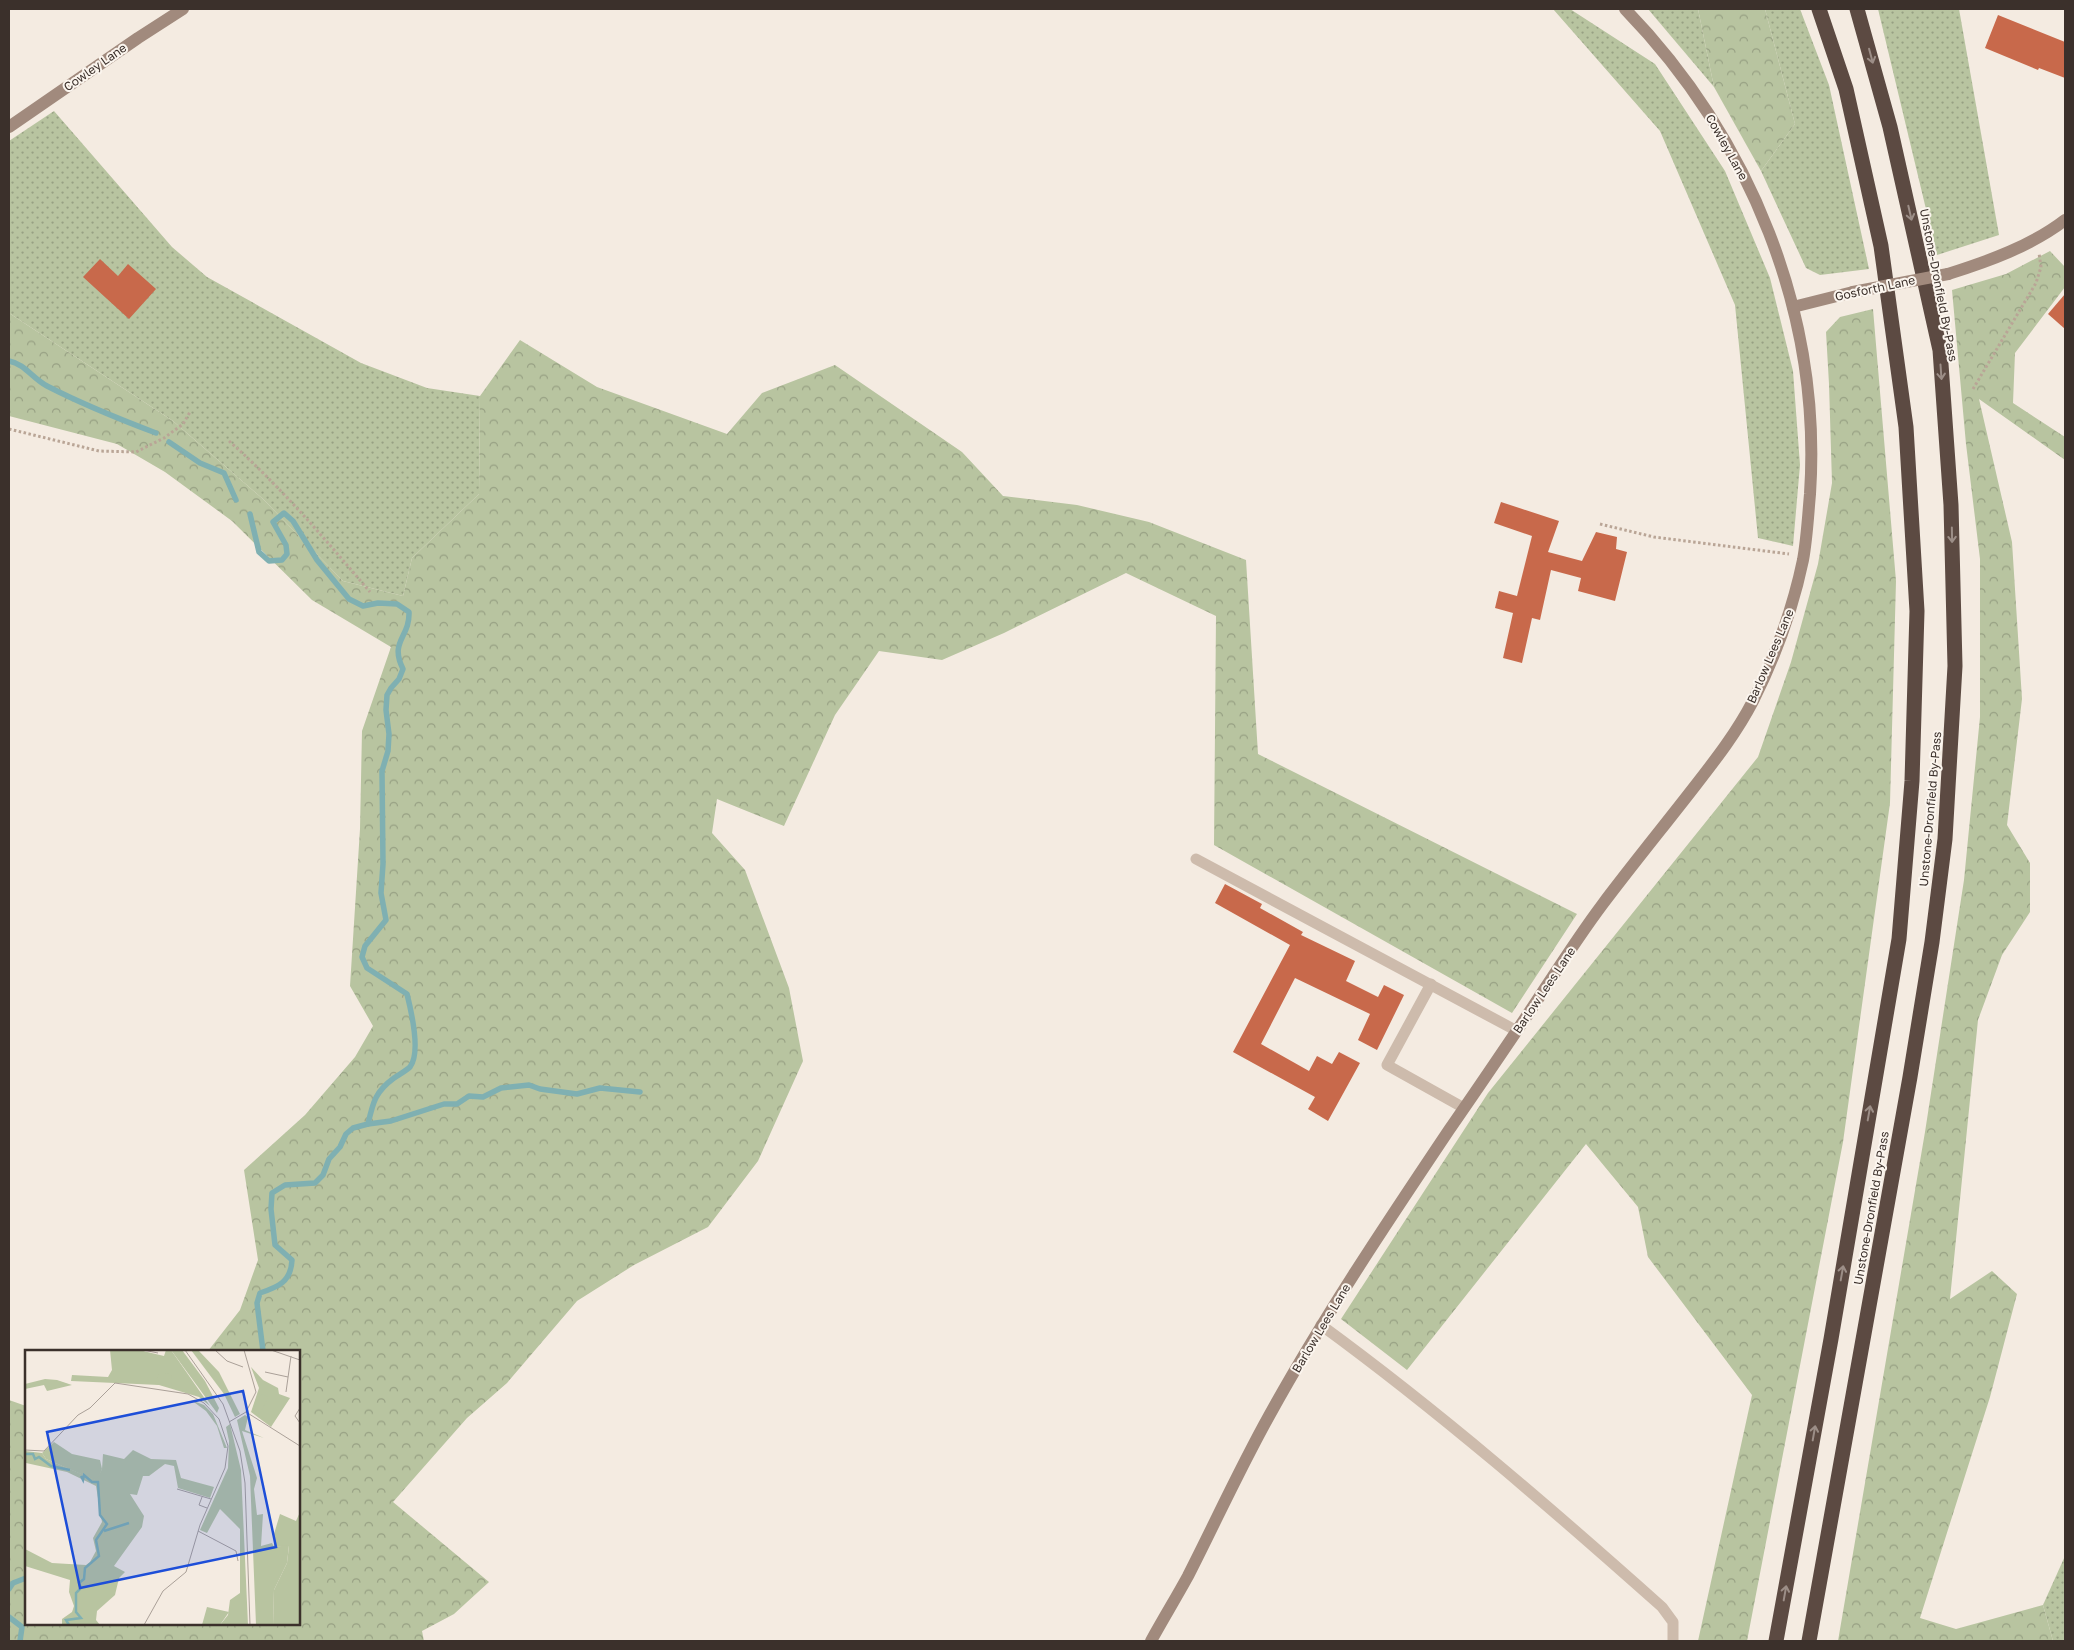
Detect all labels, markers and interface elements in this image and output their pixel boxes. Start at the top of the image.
street label: Cowley Lane [61,40,129,94]
one-way arrow [1866,47,1876,63]
street label: Cowley Lane [1703,111,1751,183]
one-way arrow [1906,205,1915,221]
street label: Unstone-Dronfield By-Pass [1917,207,1961,363]
street label: Gosforth Lane [1833,272,1917,304]
one-way arrow [1937,364,1946,380]
one-way arrow [1947,526,1957,542]
street label: Barlow Lees Lane [1743,607,1797,705]
street label: Unstone-Dronfield By-Pass [1916,731,1944,887]
street label: Barlow Lees Lane [1510,944,1579,1036]
one-way arrow [1865,1106,1875,1122]
street label: Unstone-Dronfield By-Pass [1850,1130,1892,1286]
one-way arrow [1837,1266,1847,1282]
street label: Barlow Lees Lane [1289,1281,1353,1375]
inset map [25,1350,300,1625]
one-way arrow [1809,1426,1819,1442]
one-way arrow [1780,1586,1790,1602]

